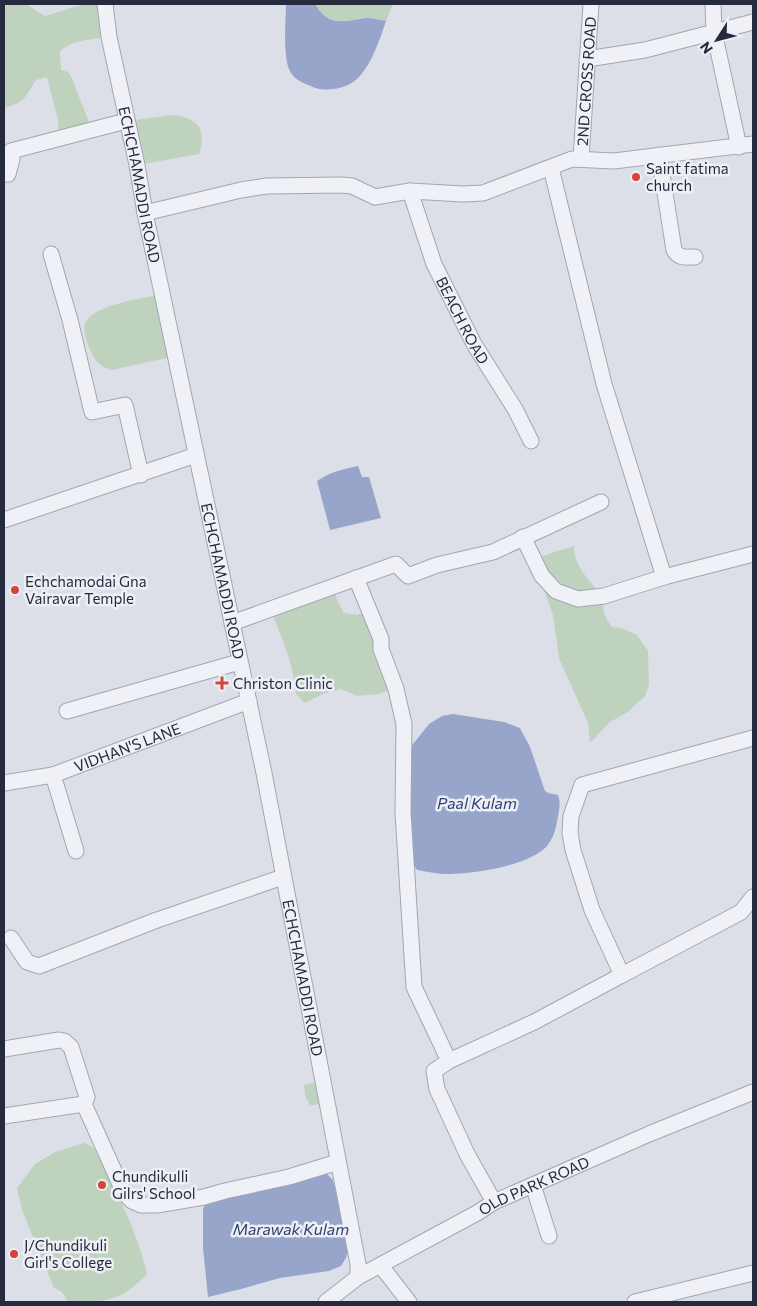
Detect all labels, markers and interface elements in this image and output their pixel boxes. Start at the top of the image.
north arrow [692,15,742,65]
street label: 2ND CROSS ROAD [573,16,599,146]
text: N [696,39,716,57]
street label: ECHCHAMADDI ROAD [115,105,164,264]
place label: Saint fatima church [646,159,729,194]
marker: Saint fatima church [630,171,642,183]
street label: BEACH ROAD [433,274,493,367]
street label: ECHCHAMADDI ROAD [198,501,249,661]
place label: Echchamodai Gna Vairavar Temple [25,572,147,607]
marker: Echchamodai Gna Vairavar Temple [9,584,21,596]
place label: Christon Clinic [233,674,333,692]
marker: Christon Clinic [215,676,229,690]
street label: VIDHAN'S LANE [71,719,183,775]
water label: Paal Kulam [437,793,517,812]
street label: ECHCHAMADDI ROAD [279,898,327,1058]
street label: OLD PARK ROAD [475,1152,592,1219]
place label: Chundikulli Gilrs' School [112,1167,196,1202]
marker: Chundikulli Gilrs' School [96,1179,108,1191]
water label: Marawak Kulam [233,1219,349,1238]
place label: J/Chundikuli Girl's College [24,1236,112,1271]
marker: J/Chundikuli Girl's College [8,1248,20,1260]

